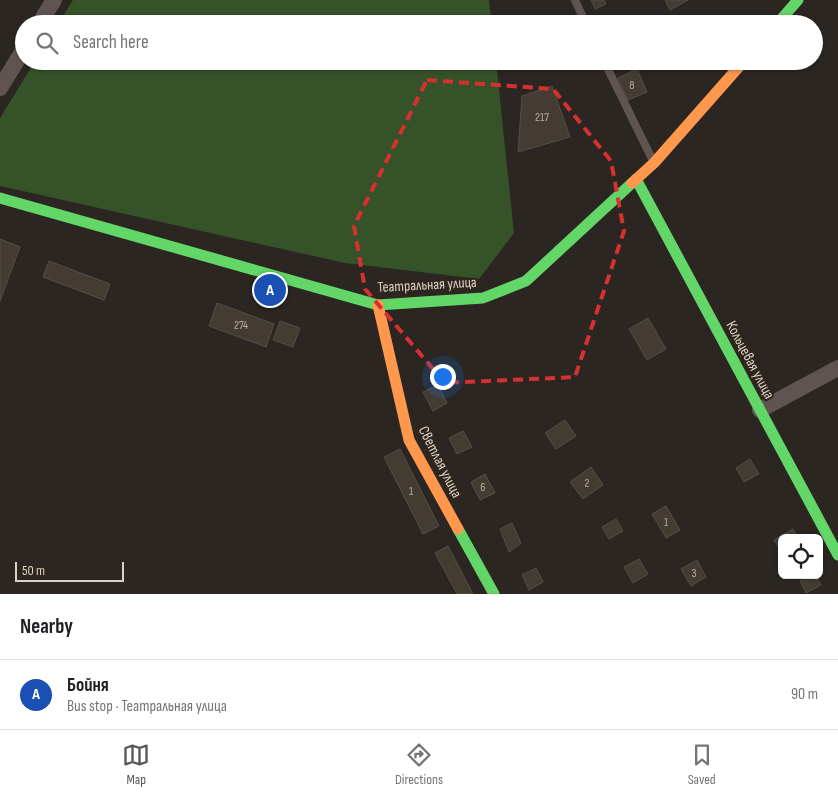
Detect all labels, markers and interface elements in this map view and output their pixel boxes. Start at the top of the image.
search box [15,15,823,70]
icon: search [33,29,61,57]
text: Search here [73,31,149,54]
house number: 8 [629,78,635,93]
house number: 217 [535,110,549,125]
pin: A [254,271,286,309]
street label: Театральная улица [377,273,477,297]
house number: 274 [234,318,248,333]
street label: Кольцевая улица [722,318,779,402]
your location [430,364,456,390]
street label: Светлая улица [414,423,466,501]
house number: 2 [585,476,590,491]
house number: 6 [480,480,486,495]
house number: 1 [409,484,414,499]
house number: 1 [664,515,669,530]
map controls [778,534,823,579]
button: locate [778,534,823,579]
scale bar [15,559,124,582]
text: 50 m [22,562,45,579]
house number: 3 [691,566,697,581]
text: Nearby [20,614,73,639]
text: Бойня [67,674,109,697]
text: A [32,685,40,704]
text: 90 m [791,685,818,704]
text: Bus stop · Театральная улица [67,697,227,716]
tab: Map [122,741,150,788]
tab: Directions [395,741,443,788]
tab: Saved [688,741,716,788]

